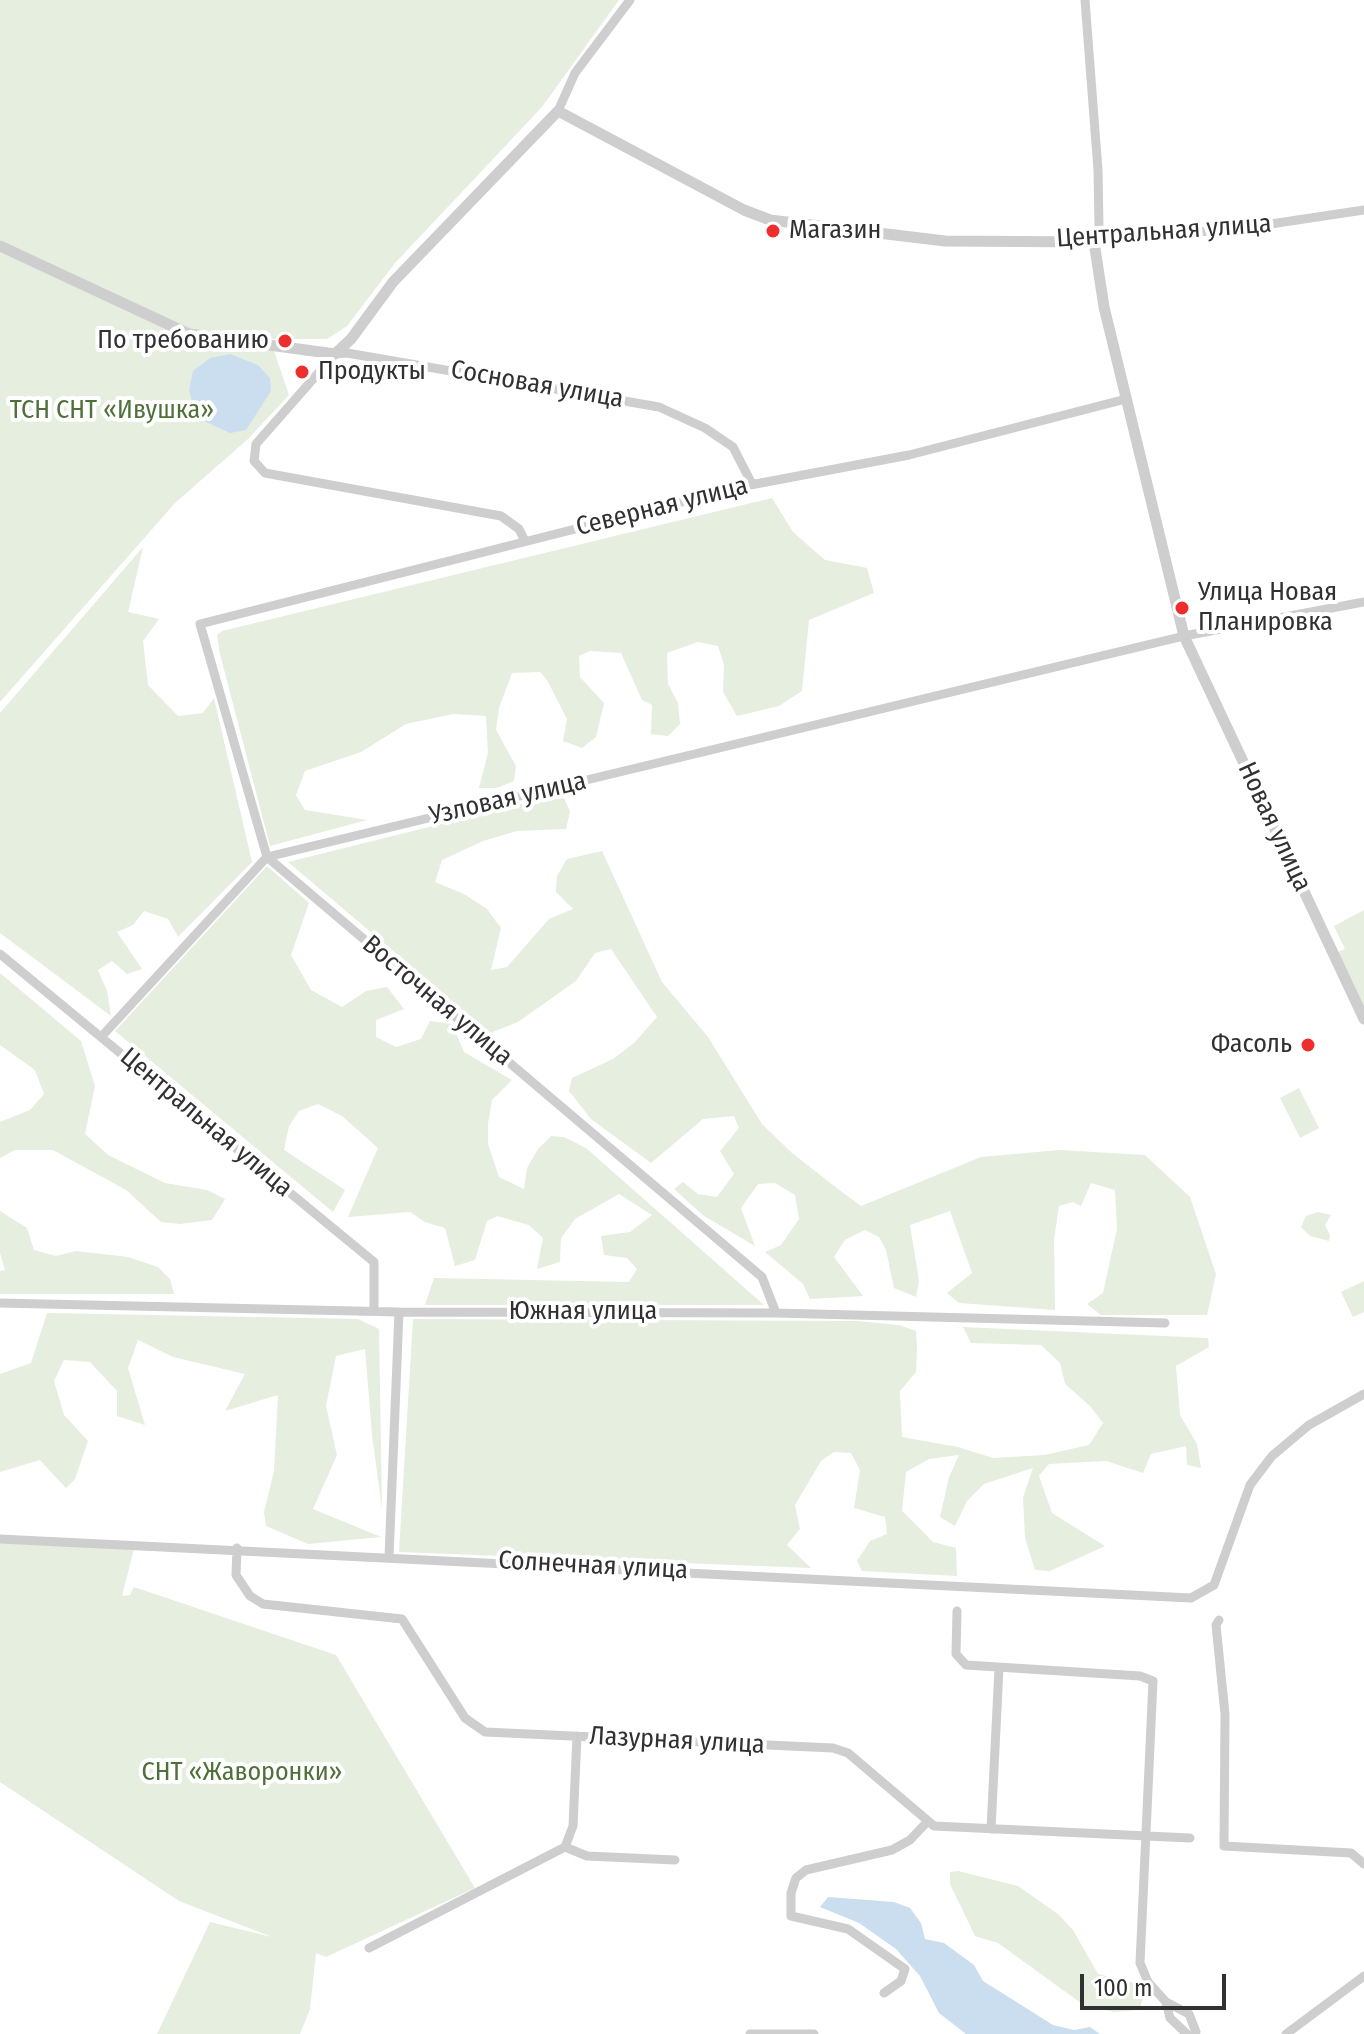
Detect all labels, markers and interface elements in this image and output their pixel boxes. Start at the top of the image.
street label: Центральная улица [1055,209,1273,255]
place label: Магазин [789,215,881,247]
marker: Магазин [764,222,782,240]
place label: По требованию [97,325,269,357]
marker: По требованию [276,332,294,350]
street label: Сосновая улица [448,354,626,416]
place label: Продукты [318,356,426,388]
marker: Продукты [293,363,311,381]
park label: ТСН СНТ «Ивушка» [10,395,214,427]
street label: Северная улица [573,471,751,543]
place label: Улица Новая Планировка [1198,577,1337,638]
marker: Улица Новая Планировка [1173,599,1191,617]
street label: Новая улица [1230,757,1318,897]
street label: Узловая улица [427,766,589,832]
street label: Восточная улица [356,929,518,1073]
place label: Фасоль [1211,1029,1292,1061]
marker: Фасоль [1299,1036,1317,1054]
street label: Центральная улица [113,1042,299,1204]
street label: Южная улица [509,1296,657,1328]
street label: Солнечная улица [497,1545,689,1587]
street label: Лазурная улица [589,1721,765,1761]
park label: СНТ «Жаворонки» [141,1757,343,1789]
scale bar [1084,1958,1230,2008]
text: 100 m [1094,1974,1152,2002]

